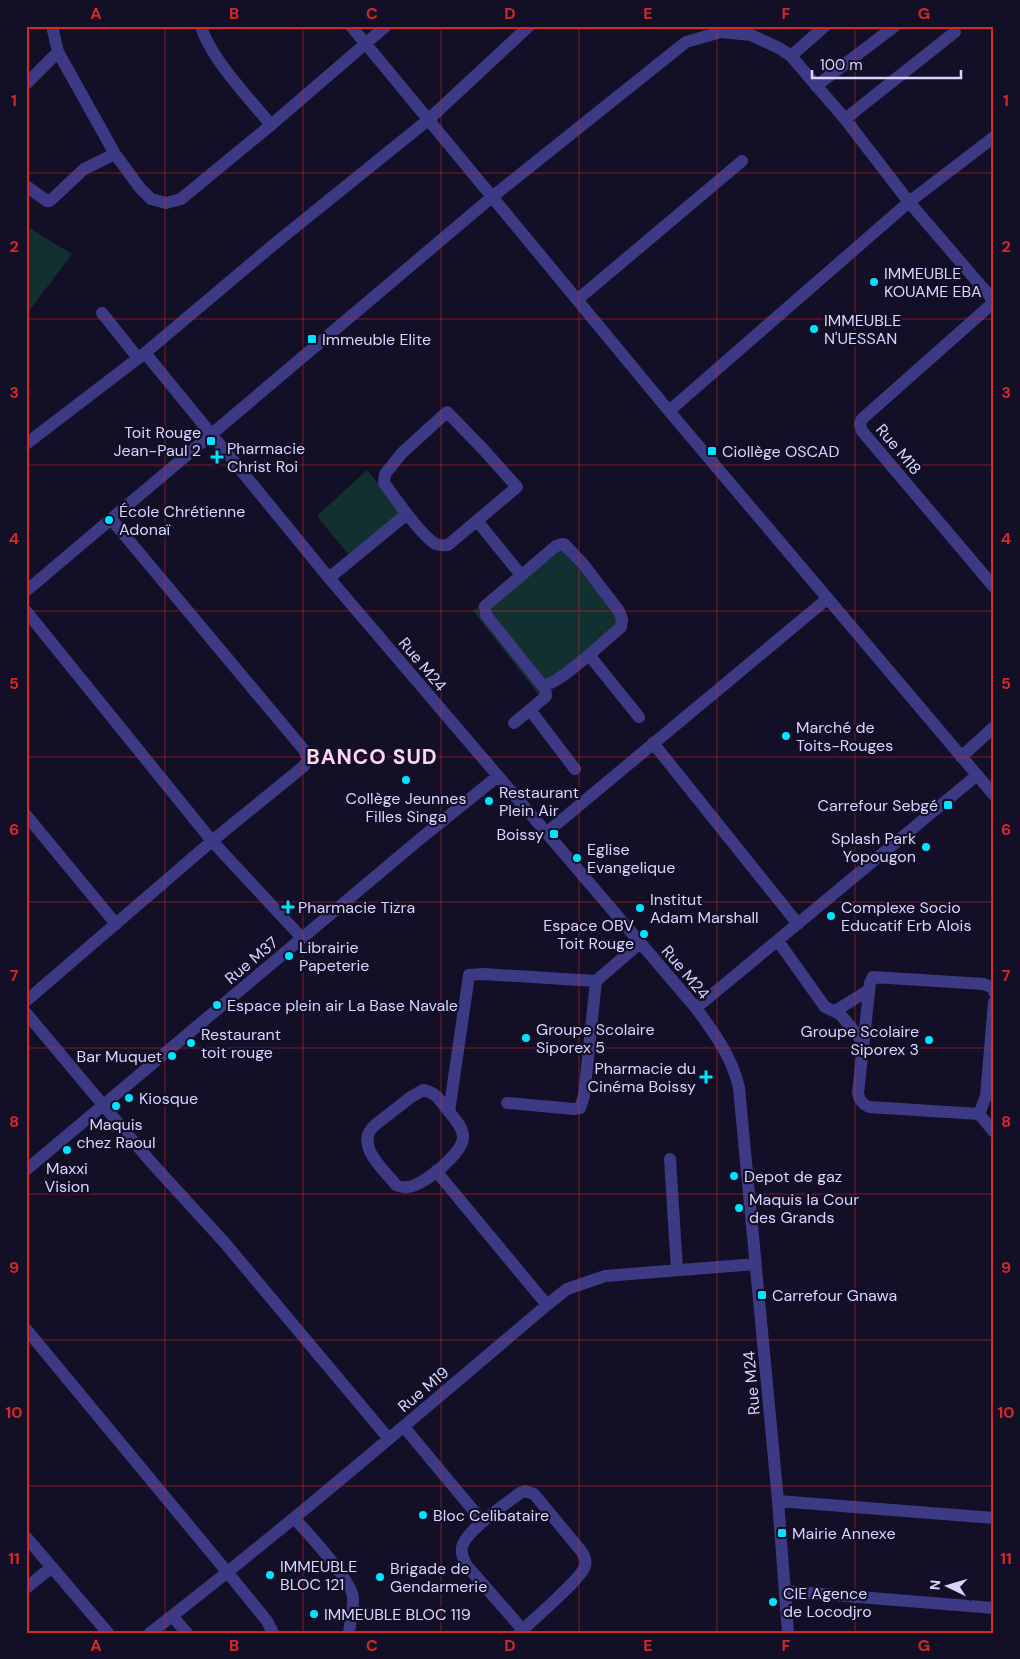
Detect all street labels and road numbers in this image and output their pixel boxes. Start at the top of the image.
street label: Rue M18 [871,420,926,479]
street label: Rue M24 [394,633,451,696]
street label: Rue M37 [220,932,282,989]
street label: Rue M24 [657,941,714,1004]
street label: Rue M24 [738,1350,765,1416]
street label: Rue M19 [393,1362,453,1417]

